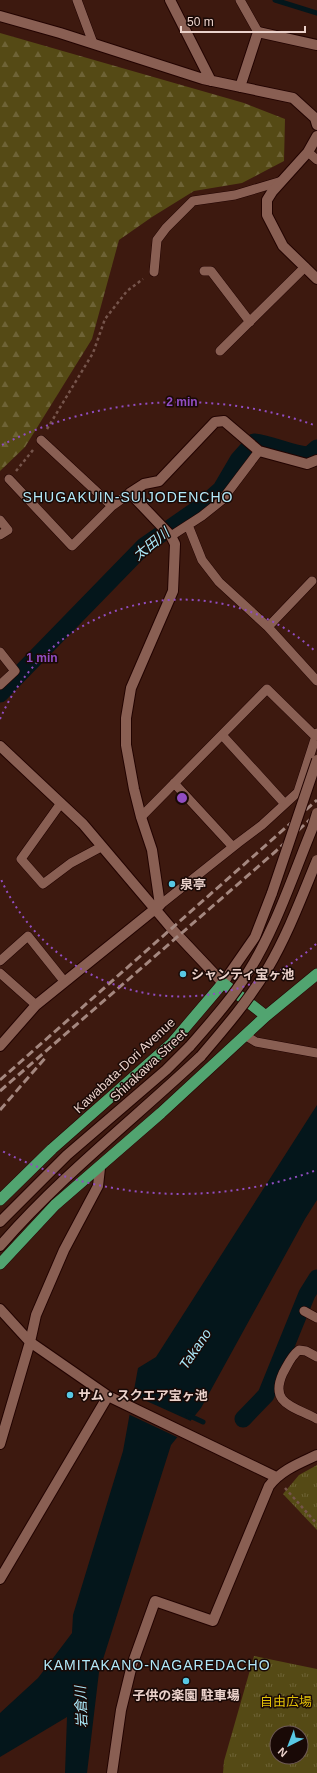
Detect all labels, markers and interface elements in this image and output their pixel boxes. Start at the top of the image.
scale bar [181,8,305,34]
text: 50 m [187,15,214,29]
text: 2 min [166,395,198,409]
district label: SHUGAKUIN-SUIJODENCHO [23,489,233,505]
water label: 太田川 [130,523,174,563]
text: 1 min [26,651,58,665]
centre of rings [175,791,189,805]
place label: 泉亭 [180,877,206,892]
marker: 泉亭 [167,879,177,889]
place label: シャンティ宝ヶ池 [191,967,294,982]
marker: シャンティ宝ヶ池 [178,969,188,979]
street label: Kawabata-Dori Avenue [71,1015,178,1116]
street label: Shirakawa Street [107,1026,190,1105]
water label: Takano [176,1326,214,1372]
place label: サム・スクエア宝ヶ池 [78,1388,208,1403]
marker: サム・スクエア宝ヶ池 [65,1390,75,1400]
district label: KAMITAKANO-NAGAREDACHO [43,1657,271,1673]
marker: 子供の楽園 駐車場 [181,1676,191,1686]
water label: 岩倉川 [72,1684,90,1728]
place label: 子供の楽園 駐車場 [132,1688,240,1703]
park label: 自由広場 [260,1694,312,1709]
north arrow [269,1725,309,1765]
text: N [275,1745,289,1760]

